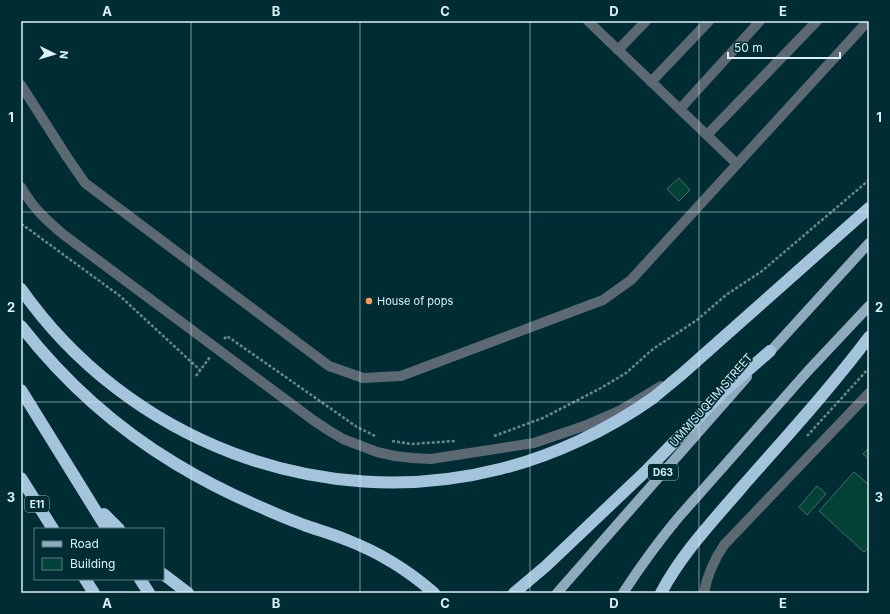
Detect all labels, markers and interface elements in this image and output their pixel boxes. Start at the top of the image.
text: A [102,3,112,19]
text: B [272,3,281,19]
text: C [440,3,450,19]
text: D [609,3,619,19]
text: E [779,3,787,19]
north arrow [34,34,74,74]
scale bar [728,34,840,60]
text: 50 m [734,40,763,55]
text: N [57,50,71,60]
text: 1 [8,109,14,125]
text: 1 [876,109,882,125]
place label: House of pops [377,294,453,308]
marker: House of pops [364,296,374,306]
text: 2 [7,299,15,315]
text: 2 [875,299,883,315]
street label: UMM SUQEIM STREET [667,351,755,449]
road number: D63 [648,464,678,480]
text: 3 [7,489,15,505]
text: 3 [875,489,883,505]
road number: E11 [25,496,49,512]
legend [34,528,164,580]
text: Road [70,536,99,551]
text: Building [70,556,115,571]
text: A [102,595,112,611]
text: B [272,595,281,611]
text: C [440,595,450,611]
text: D [609,595,619,611]
text: E [779,595,787,611]

